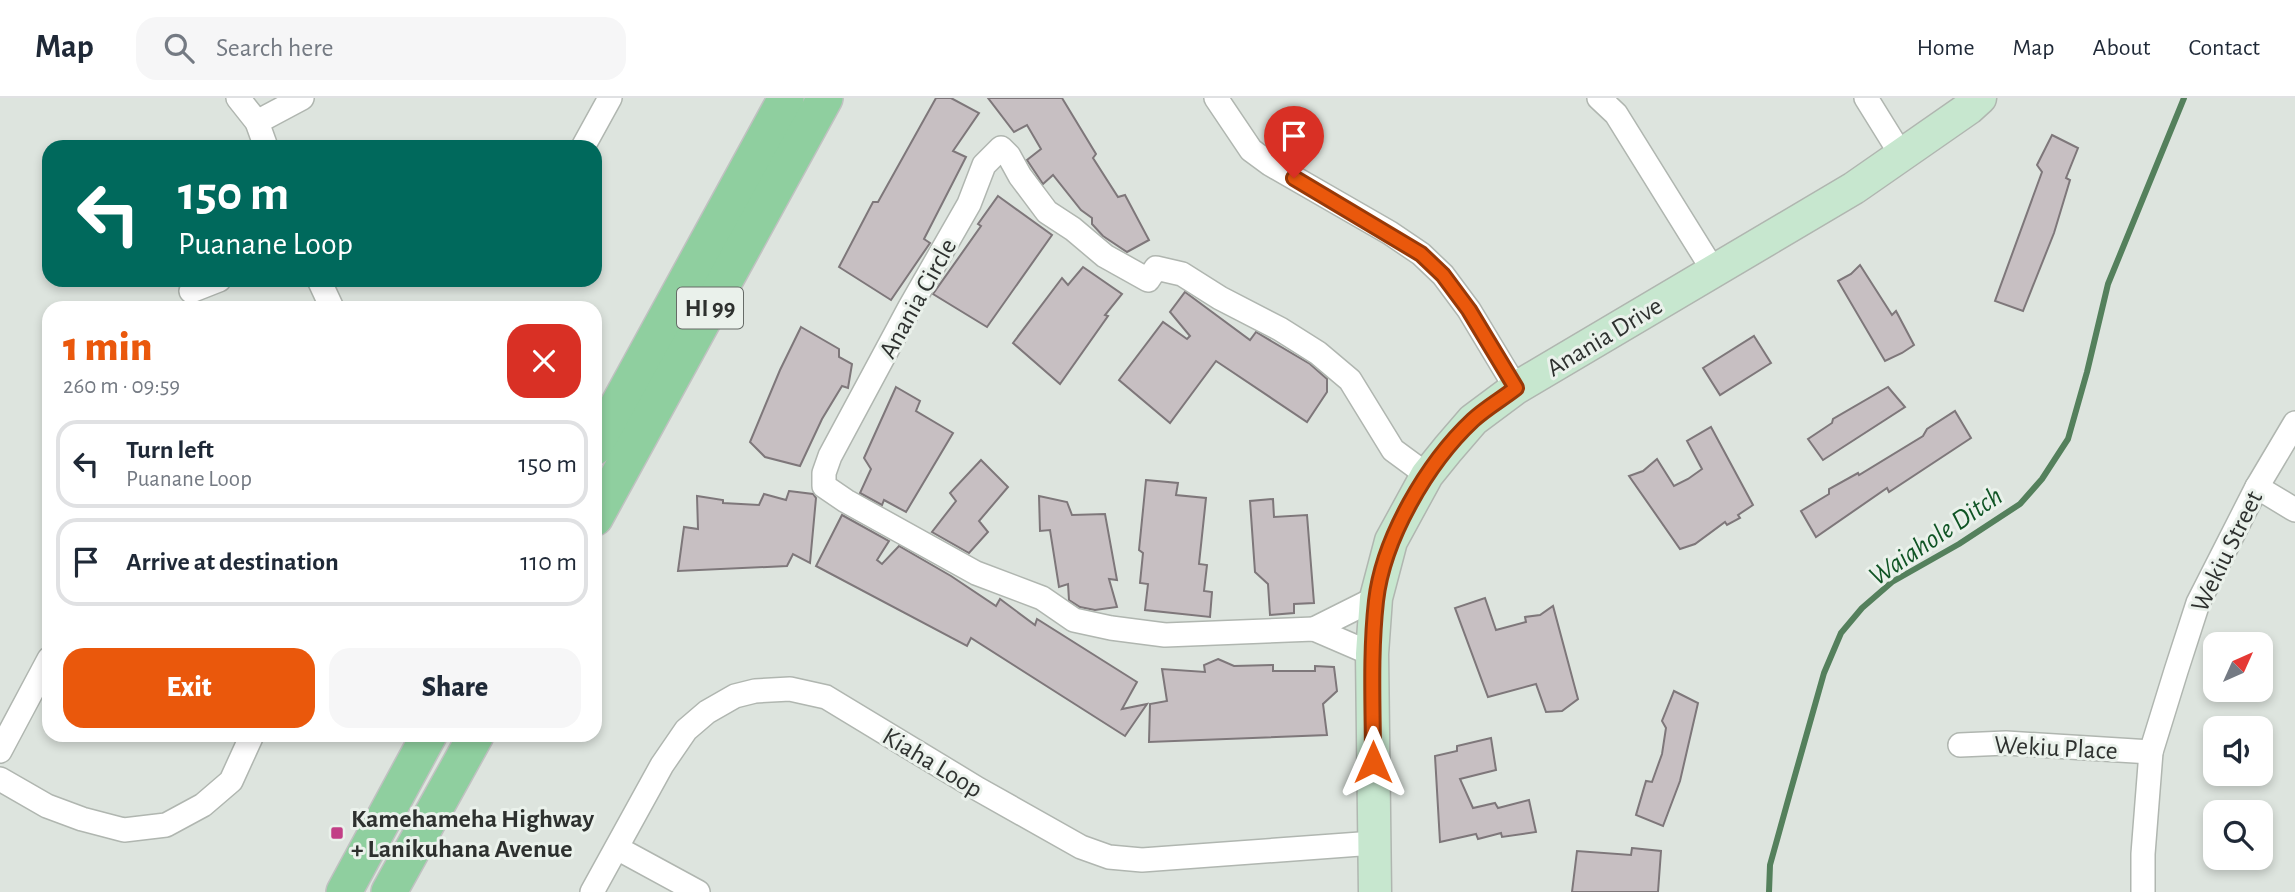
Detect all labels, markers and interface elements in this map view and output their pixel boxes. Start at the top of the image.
search box [136,17,626,80]
icon: search [160,29,198,67]
text: Map [35,31,94,64]
text: Search here [216,35,334,61]
text: Home [1917,36,1975,60]
text: Map [2013,36,2055,60]
text: About [2093,36,2150,60]
text: Contact [2188,36,2260,60]
pin [1264,106,1324,178]
icon: arrive [1275,117,1313,155]
icon: left [63,168,154,259]
text: 150 m [178,170,289,219]
text: Puanane Loop [178,228,353,260]
street label: Anania Circle [874,234,961,363]
road number: HI 99 [677,288,743,328]
street label: Anania Drive [1542,292,1667,381]
button: close [507,324,581,398]
text: 1 min [63,326,152,368]
text: 260 m · 09:59 [63,375,180,398]
text: Turn left [126,437,214,463]
icon: left [67,445,105,483]
text: 150 m [518,451,577,477]
text: Puanane Loop [126,468,252,491]
water label: Waiahole Ditch [1864,482,2008,591]
street label: Wekiu Street [2187,487,2267,616]
icon: arrive [67,543,105,581]
text: Arrive at destination [126,549,339,575]
text: 110 m [520,549,577,575]
north arrow [2203,632,2273,702]
map controls [2203,632,2273,870]
button: Exit [63,648,315,728]
button: Share [329,648,581,728]
button: sound [2203,716,2273,786]
street label: Kiaha Loop [878,723,987,803]
position arrow [1336,725,1410,799]
street label: Wekiu Place [1994,732,2118,764]
button: search [2203,800,2273,870]
place label: Kamehameha Highway + Lanikuhana Avenue [351,806,595,862]
marker: Kamehameha Highway + Lanikuhana Avenue [329,825,345,841]

